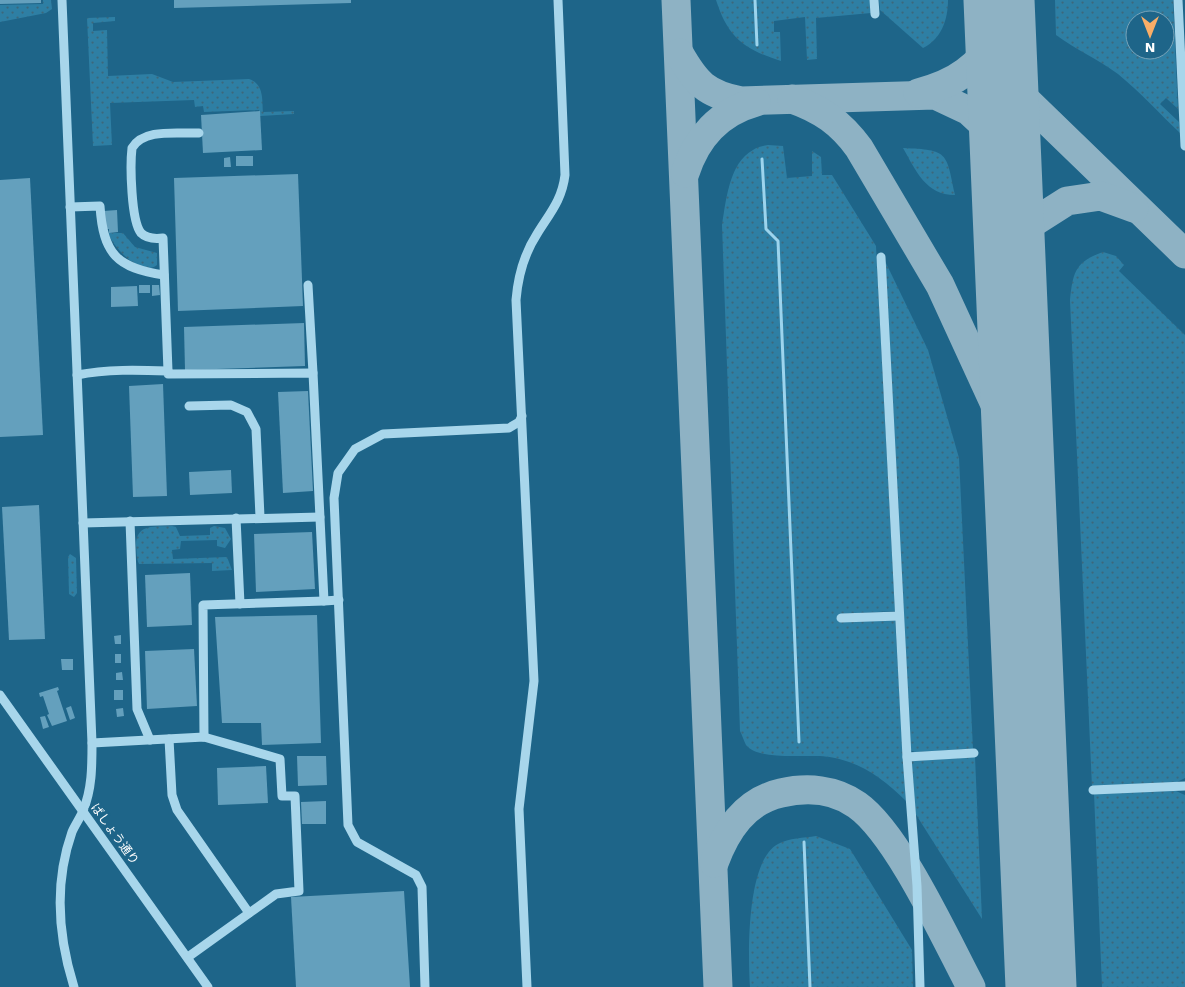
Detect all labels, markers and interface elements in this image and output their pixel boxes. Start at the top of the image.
north arrow [1125,10,1175,60]
text: N [1145,40,1155,56]
street label: ばしょう通り [88,801,142,867]

